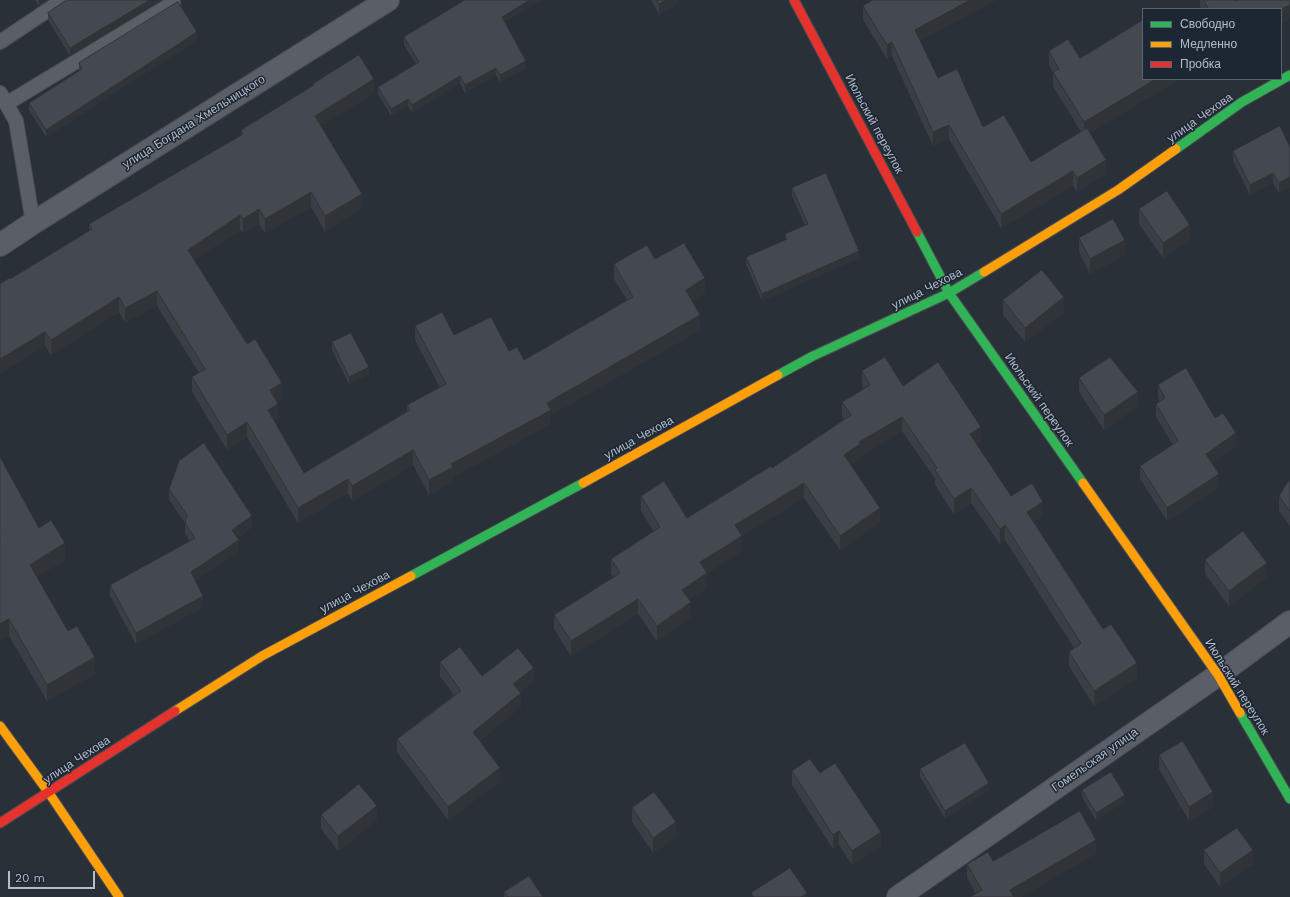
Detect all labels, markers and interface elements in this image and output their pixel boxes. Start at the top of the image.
legend [1142,8,1282,80]
text: Свободно [1180,17,1235,31]
text: Медленно [1180,37,1237,51]
text: Пробка [1180,57,1221,71]
street label: улица Богдана Хмельницкого [120,72,268,172]
street label: Июльский переулок [842,72,906,176]
street label: улица Чехова [1164,90,1236,146]
street label: улица Чехова [889,265,965,313]
street label: Июльский переулок [1001,351,1077,449]
street label: улица Чехова [602,413,676,463]
street label: улица Чехова [318,568,392,616]
street label: Июльский переулок [1202,636,1272,738]
street label: Гомельская улица [1049,725,1141,795]
street label: улица Чехова [41,733,113,787]
scale bar [10,863,97,889]
text: 20 m [15,871,45,885]

